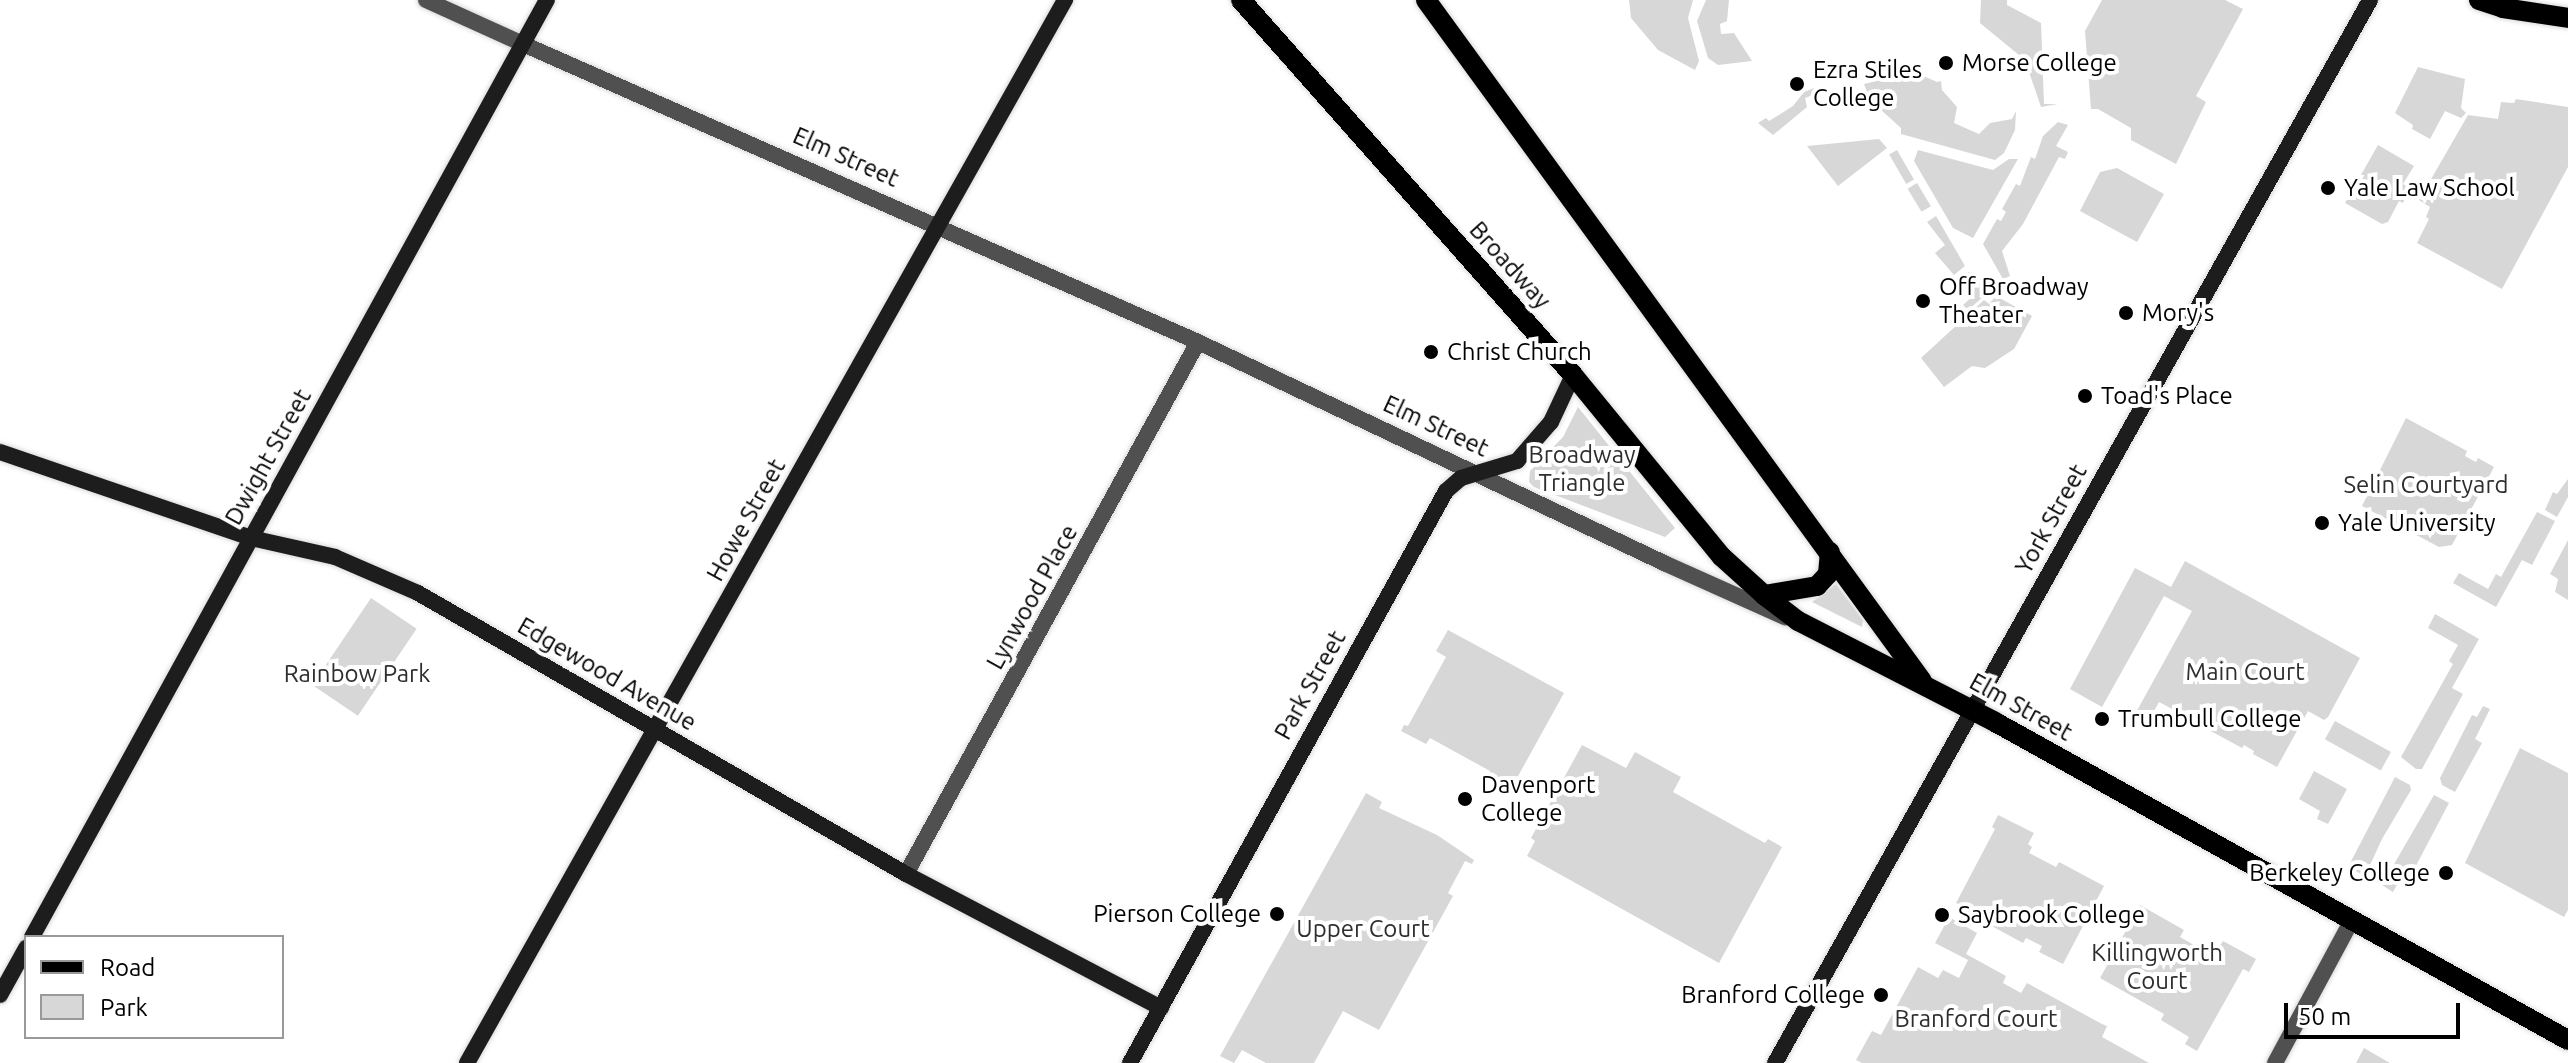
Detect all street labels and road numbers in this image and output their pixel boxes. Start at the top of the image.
street label: Elm Street [789,121,903,193]
street label: Broadway [1463,216,1557,314]
street label: Dwight Street [219,384,317,530]
street label: Elm Street [1379,389,1493,463]
street label: Howe Street [701,454,791,586]
street label: York Street [2009,459,2093,579]
street label: Lynwood Place [980,520,1084,674]
street label: Edgewood Avenue [513,611,701,737]
street label: Park Street [1268,625,1352,745]
street label: Elm Street [1965,667,2077,747]

